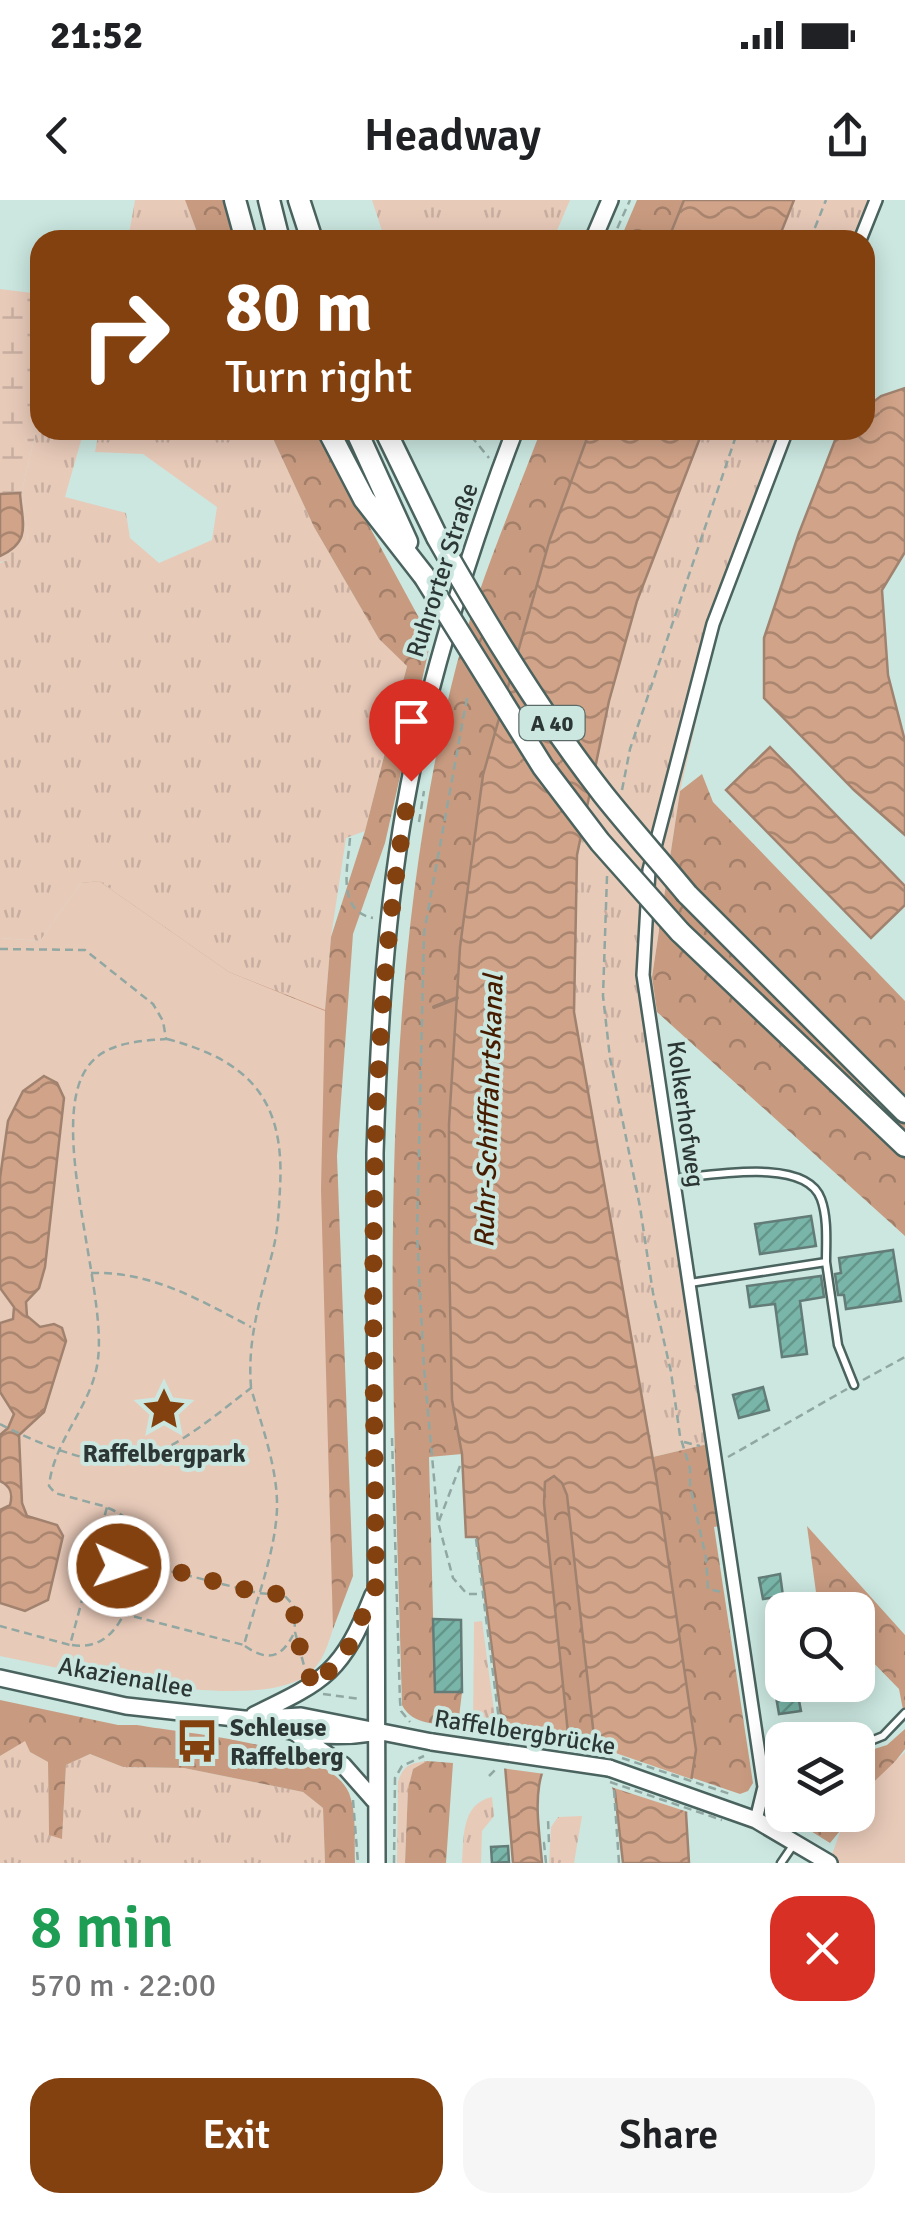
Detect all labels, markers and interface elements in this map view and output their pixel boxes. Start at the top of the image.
text: 21:52 [50,12,143,59]
icon: back [30,108,85,163]
text: Headway [364,108,541,163]
icon: share [820,108,875,163]
text: 80 m [225,264,373,350]
icon: right [60,270,190,400]
text: Turn right [225,350,413,405]
street label: Ruhrorter Straße [399,479,485,661]
pin [369,679,454,782]
icon: arrive [384,694,439,749]
road number: A 40 [520,706,584,740]
water label: Ruhr-Schifffahrtskanal [467,972,511,1248]
street label: Kolkerhofweg [660,1039,712,1189]
place icon: Raffelbergpark [140,1385,188,1433]
place label: Raffelbergpark [83,1438,245,1469]
position arrow [67,1514,171,1618]
map controls [765,1592,875,1832]
button: search [765,1592,875,1702]
street label: Akazienallee [56,1650,196,1704]
street label: Raffelbergbrücke [432,1702,618,1762]
place label: Schleuse Raffelberg [230,1712,344,1772]
bus stop icon: Schleuse Raffelberg [173,1717,221,1765]
button: layers [765,1722,875,1832]
text: 8 min [30,1891,174,1965]
button: close [770,1896,875,2001]
text: 570 m · 22:00 [30,1966,216,2005]
button: Exit [30,2078,443,2193]
button: Share [463,2078,875,2193]

